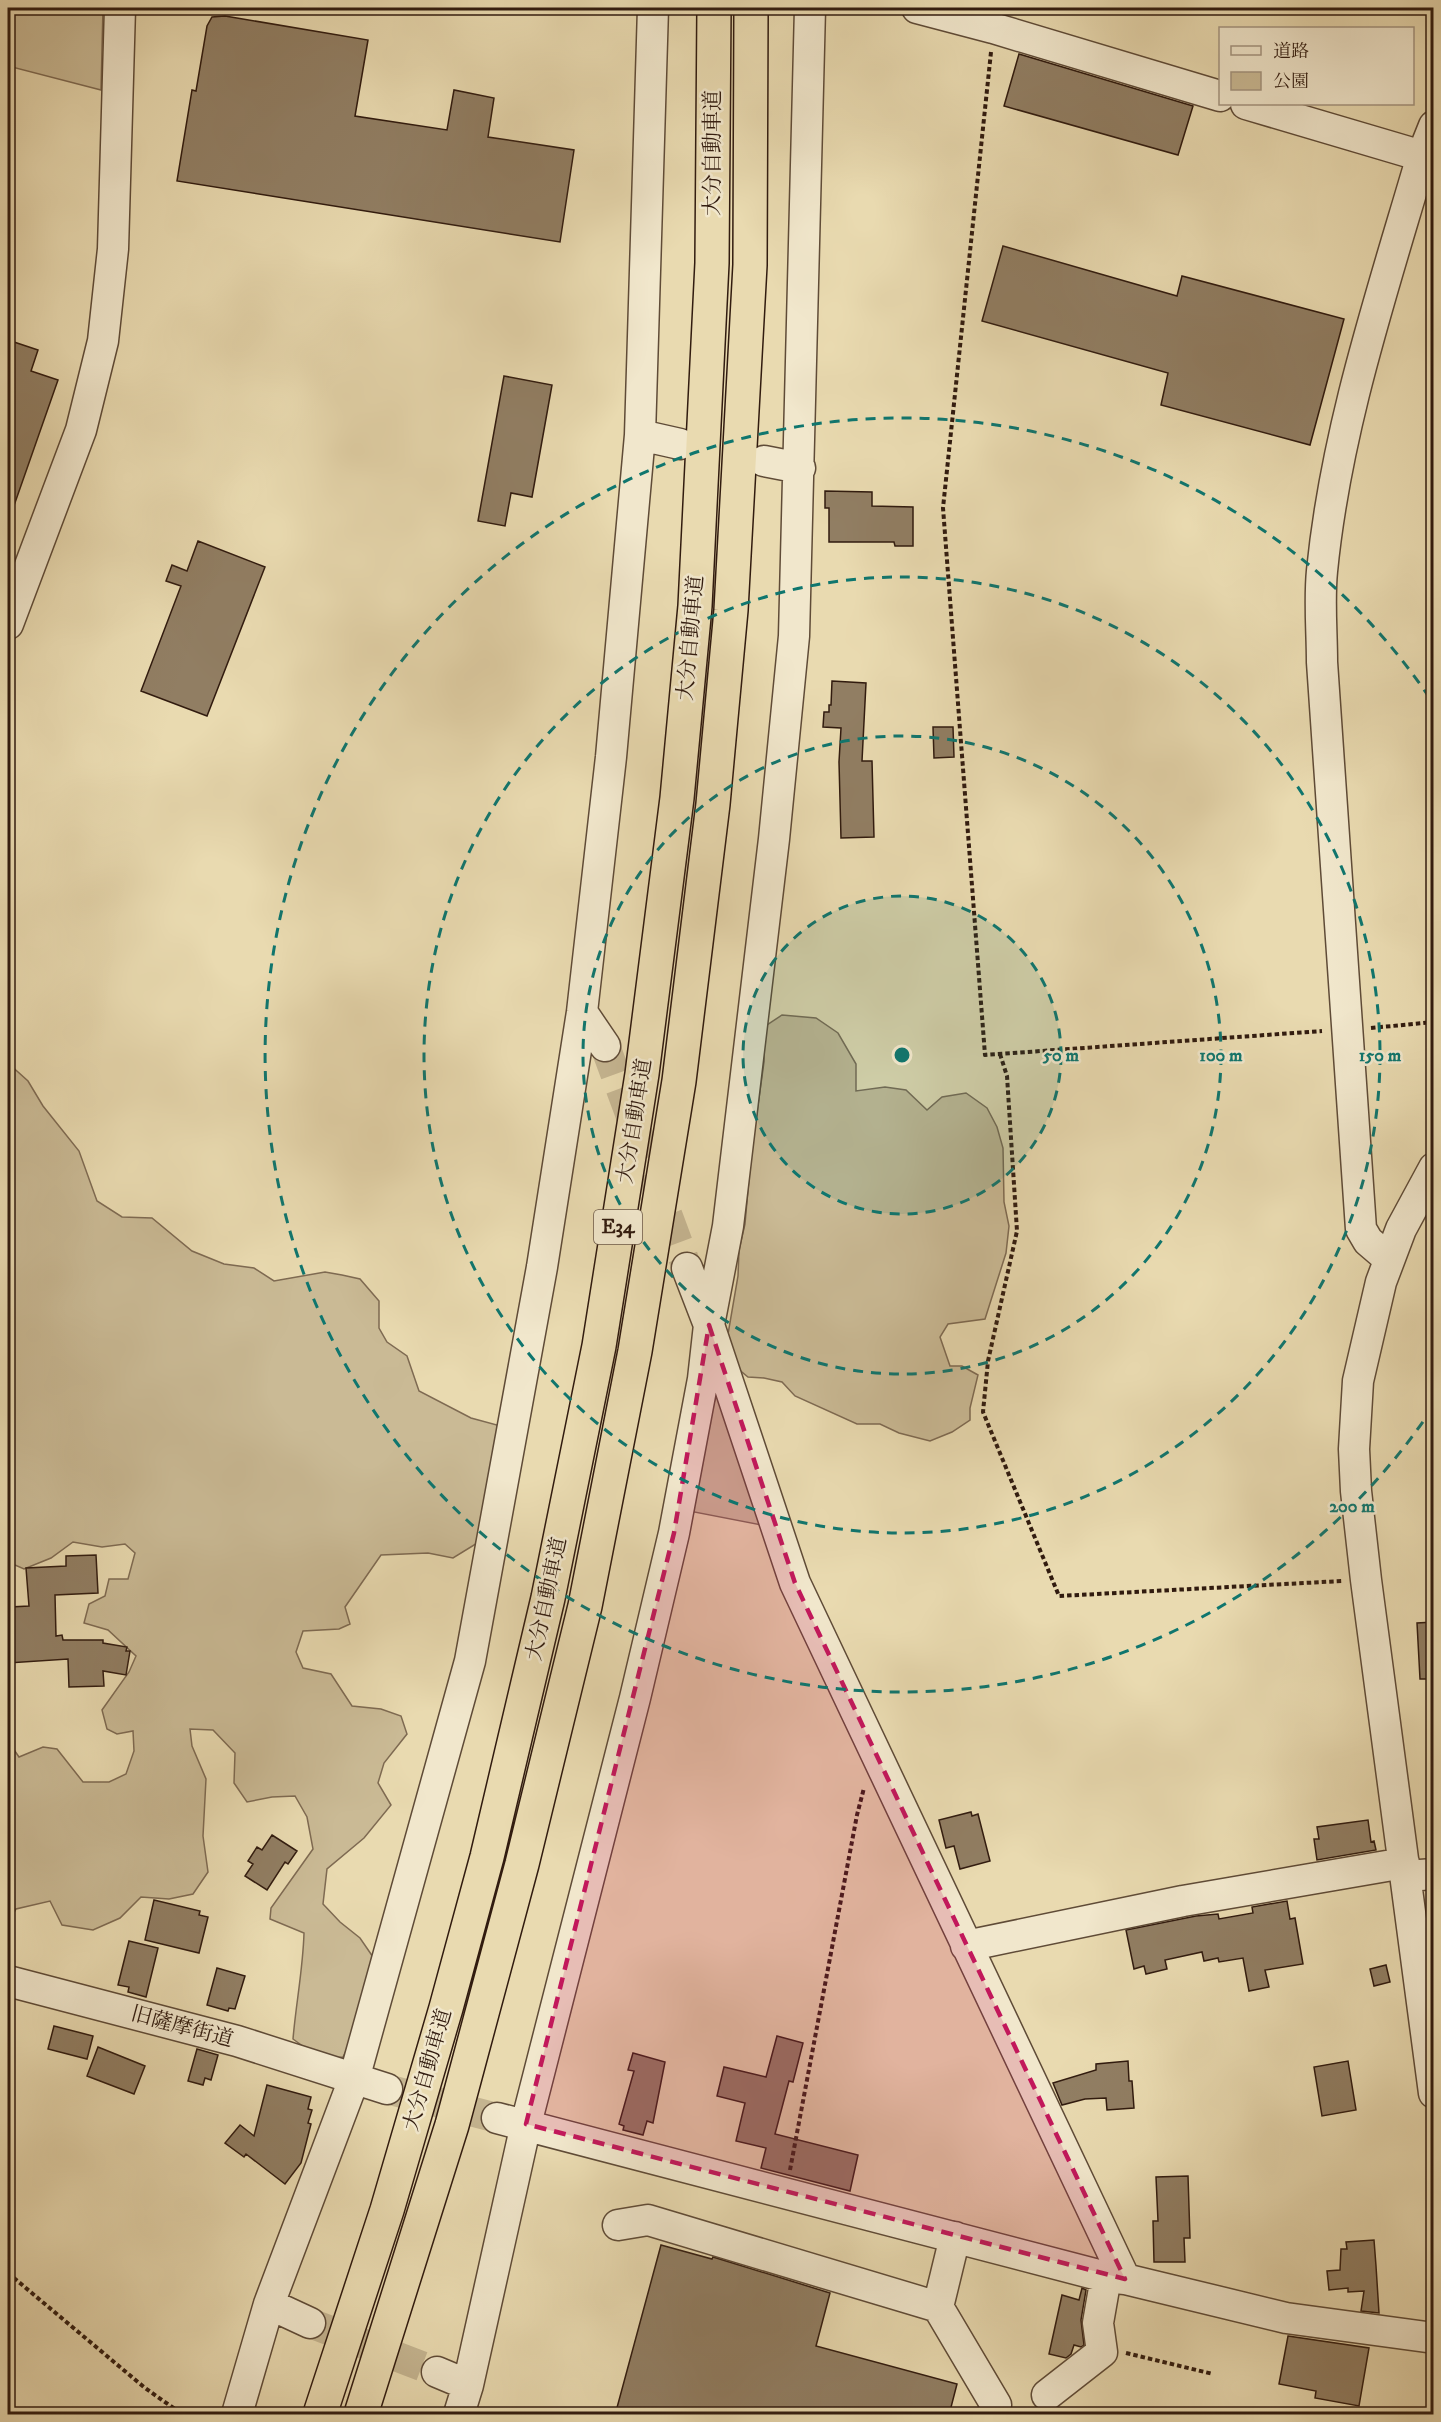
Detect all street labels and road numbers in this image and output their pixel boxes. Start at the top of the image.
street label: 大分自動車道 [700,90,726,216]
street label: 大分自動車道 [673,574,709,702]
street label: 大分自動車道 [612,1057,658,1185]
road number: E34 [594,1210,642,1244]
street label: 大分自動車道 [521,1535,573,1663]
street label: 旧薩摩街道 [128,2001,236,2053]
street label: 大分自動車道 [398,2006,458,2134]

